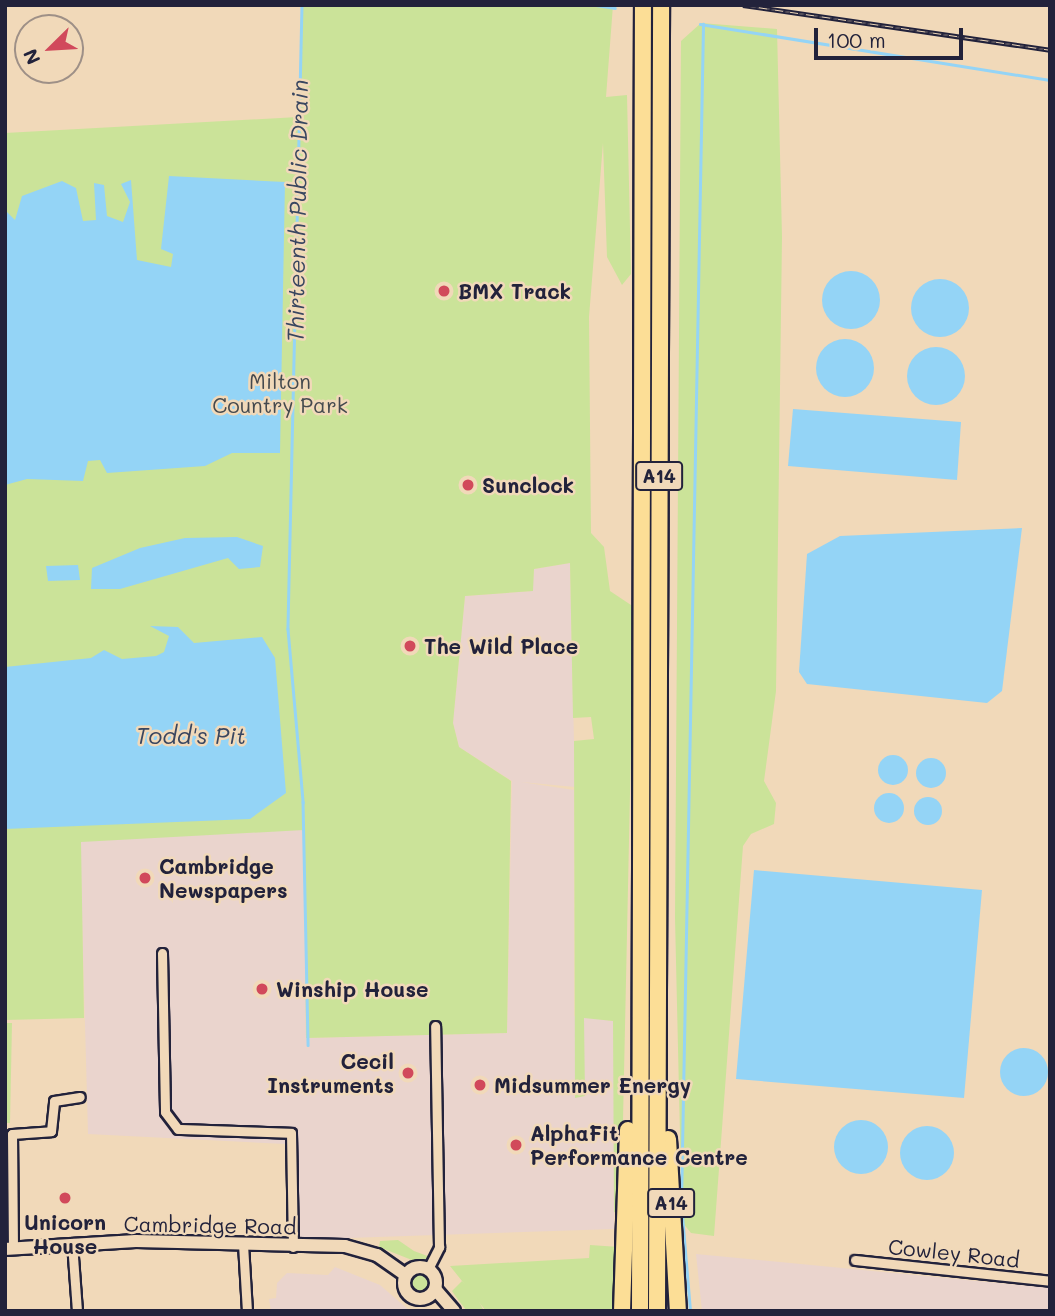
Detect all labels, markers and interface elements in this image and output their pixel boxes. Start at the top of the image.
north arrow [14,14,84,84]
scale bar [817,14,966,58]
text: 100 m [827,26,886,53]
text: N [17,45,46,69]
water label: Thirteenth Public Drain [281,79,313,343]
place label: BMX Track [458,278,571,304]
marker: BMX Track [436,283,452,299]
park label: Milton Country Park [212,368,348,418]
road number: A14 [634,461,684,491]
place label: Sunclock [482,472,574,498]
marker: Sunclock [460,477,476,493]
place label: The Wild Place [424,633,578,659]
marker: The Wild Place [402,638,418,654]
water label: Todd's Pit [136,721,246,749]
place label: Cambridge Newspapers [159,853,288,903]
marker: Cambridge Newspapers [137,870,153,886]
place label: Winship House [276,976,429,1002]
marker: Winship House [254,981,270,997]
place label: Cecil Instruments [267,1048,394,1098]
marker: Cecil Instruments [400,1065,416,1081]
place label: Midsummer Energy [494,1072,691,1098]
marker: Midsummer Energy [472,1077,488,1093]
place label: AlphaFit Performance Centre [530,1120,748,1170]
marker: AlphaFit Performance Centre [508,1137,524,1153]
road number: A14 [646,1188,696,1218]
marker: Unicorn House [57,1190,73,1206]
place label: Unicorn House [24,1209,106,1259]
street label: Cambridge Road [123,1211,297,1239]
street label: Cowley Road [887,1234,1021,1272]

